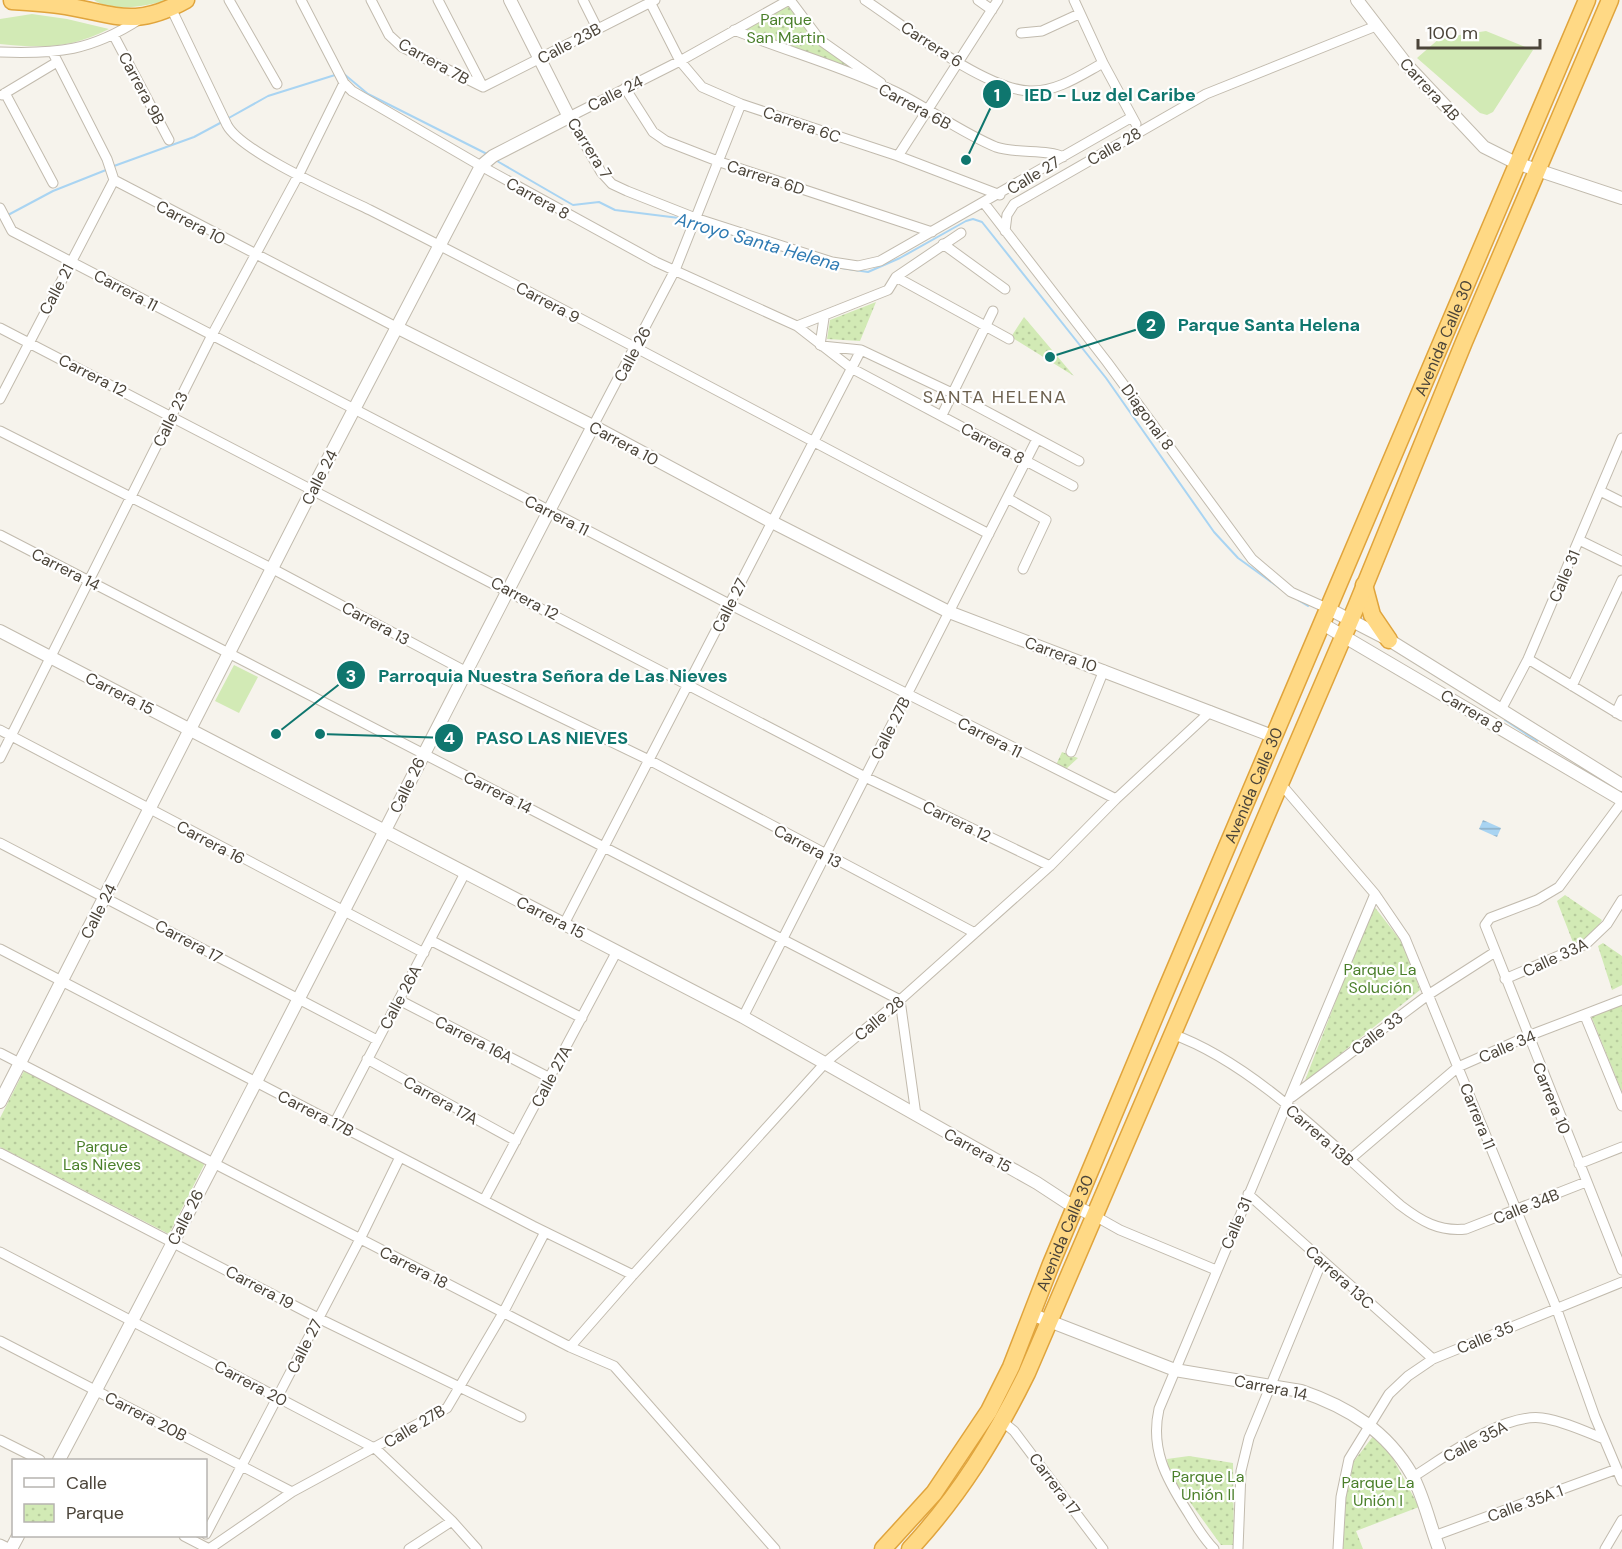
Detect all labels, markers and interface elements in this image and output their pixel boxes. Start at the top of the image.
park label: Parque San Martin [747,9,825,48]
scale bar [1418,12,1540,50]
street label: Carrera 6 [897,17,967,72]
street label: Calle 23B [534,18,605,69]
text: 100 m [1427,21,1478,45]
street label: Carrera 7B [395,33,473,89]
street label: Carrera 9B [114,48,169,128]
street label: Carrera 4B [1395,53,1464,125]
street label: Calle 24 [584,70,647,116]
callout: IED - Luz del Caribe [982,76,1208,112]
street label: Carrera 6B [875,79,955,134]
text: 1 [994,83,1000,107]
text: IED - Luz del Caribe [1024,83,1196,107]
street label: Carrera 6C [760,101,844,148]
street label: Carrera 7 [563,114,617,183]
street label: Calle 28 [1083,123,1145,170]
street label: Calle 27 [1003,151,1064,199]
street label: Carrera 6D [724,155,807,200]
street label: Carrera 8 [502,172,573,224]
street label: Carrera 10 [152,195,229,249]
water label: Arroyo Santa Helena [672,207,843,277]
street label: Calle 21 [34,260,79,318]
street label: Carrera 11 [90,265,161,316]
street label: Carrera 9 [512,277,583,328]
street label: Avenida Calle 30 [1410,277,1478,399]
callout: Parque Santa Helena [1136,307,1372,343]
text: 2 [1146,313,1156,337]
text: Parque Santa Helena [1178,313,1360,337]
street label: Calle 26 [609,323,656,386]
street label: Carrera 12 [55,349,130,402]
street label: Diagonal 8 [1116,380,1179,455]
district label: SANTA HELENA [923,385,1067,409]
street label: Calle 23 [148,388,193,450]
street label: Carrera 10 [585,416,662,470]
street label: Carrera 8 [957,418,1028,469]
street label: Calle 24 [297,446,342,508]
street label: Carrera 11 [521,490,593,541]
street label: Carrera 14 [28,543,104,596]
street label: Calle 31 [1544,547,1585,606]
street label: Carrera 12 [487,572,562,625]
street label: Calle 27 [707,575,752,636]
street label: Carrera 13 [338,597,413,650]
street label: Carrera 10 [1022,632,1100,677]
callout: Parroquia Nuestra Señora de Las Nieves [336,657,739,693]
text: 3 [346,664,356,688]
text: Parroquia Nuestra Señora de Las Nieves [378,664,728,688]
street label: Carrera 15 [82,667,158,720]
street label: Carrera 8 [1437,685,1507,738]
street label: Calle 27B [866,693,915,763]
street label: Carrera 11 [954,712,1026,763]
callout: PASO LAS NIEVES [434,720,641,756]
street label: Avenida Calle 30 [1220,724,1288,847]
text: 4 [443,726,455,750]
text: PASO LAS NIEVES [476,726,628,750]
street label: Calle 26 [385,754,430,817]
street label: Carrera 14 [460,766,536,819]
street label: Carrera 12 [919,796,995,847]
street label: Carrera 16 [173,816,249,869]
street label: Carrera 13 [770,820,845,873]
street label: Calle 24 [76,880,121,942]
street label: Carrera 15 [513,891,589,944]
street label: Carrera 17 [152,915,226,968]
street label: Calle 33A [1519,933,1592,982]
park label: Parque La Solución [1344,959,1416,998]
street label: Calle 26A [375,961,426,1033]
street label: Calle 28 [850,991,909,1045]
street label: Calle 33 [1347,1007,1407,1060]
street label: Carrera 16A [431,1011,517,1068]
street label: Calle 34 [1476,1025,1539,1068]
street label: Calle 27A [526,1041,577,1111]
street label: Carrera 10 [1528,1059,1575,1137]
street label: Carrera 17A [400,1071,482,1130]
street label: Carrera 11 [1455,1080,1500,1152]
street label: Carrera 17B [274,1085,357,1142]
street label: Carrera 13B [1281,1100,1358,1171]
street label: Carrera 15 [940,1123,1015,1178]
park label: Parque Las Nieves [63,1136,141,1175]
street label: Avenida Calle 30 [1031,1172,1098,1294]
street label: Calle 34B [1490,1184,1562,1229]
street label: Calle 26 [162,1186,208,1249]
street label: Calle 31 [1216,1194,1257,1253]
street label: Carrera 18 [376,1241,452,1294]
street label: Carrera 13C [1301,1241,1379,1314]
street label: Carrera 19 [222,1261,298,1314]
street label: Calle 27 [282,1316,327,1377]
street label: Calle 35 [1454,1316,1517,1359]
street label: Carrera 20 [211,1355,291,1411]
street label: Carrera 14 [1232,1370,1310,1405]
street label: Carrera 20B [101,1387,190,1446]
street label: Calle 27B [380,1400,449,1453]
street label: Calle 35A [1439,1416,1511,1467]
street label: Carrera 17 [1024,1449,1085,1520]
legend [12,1459,207,1537]
park label: Parque La Unión II [1172,1466,1244,1505]
text: Calle [66,1471,107,1495]
park label: Parque La Unión I [1342,1472,1414,1511]
street label: Calle 35A 1 [1484,1480,1566,1527]
text: Parque [66,1501,124,1525]

